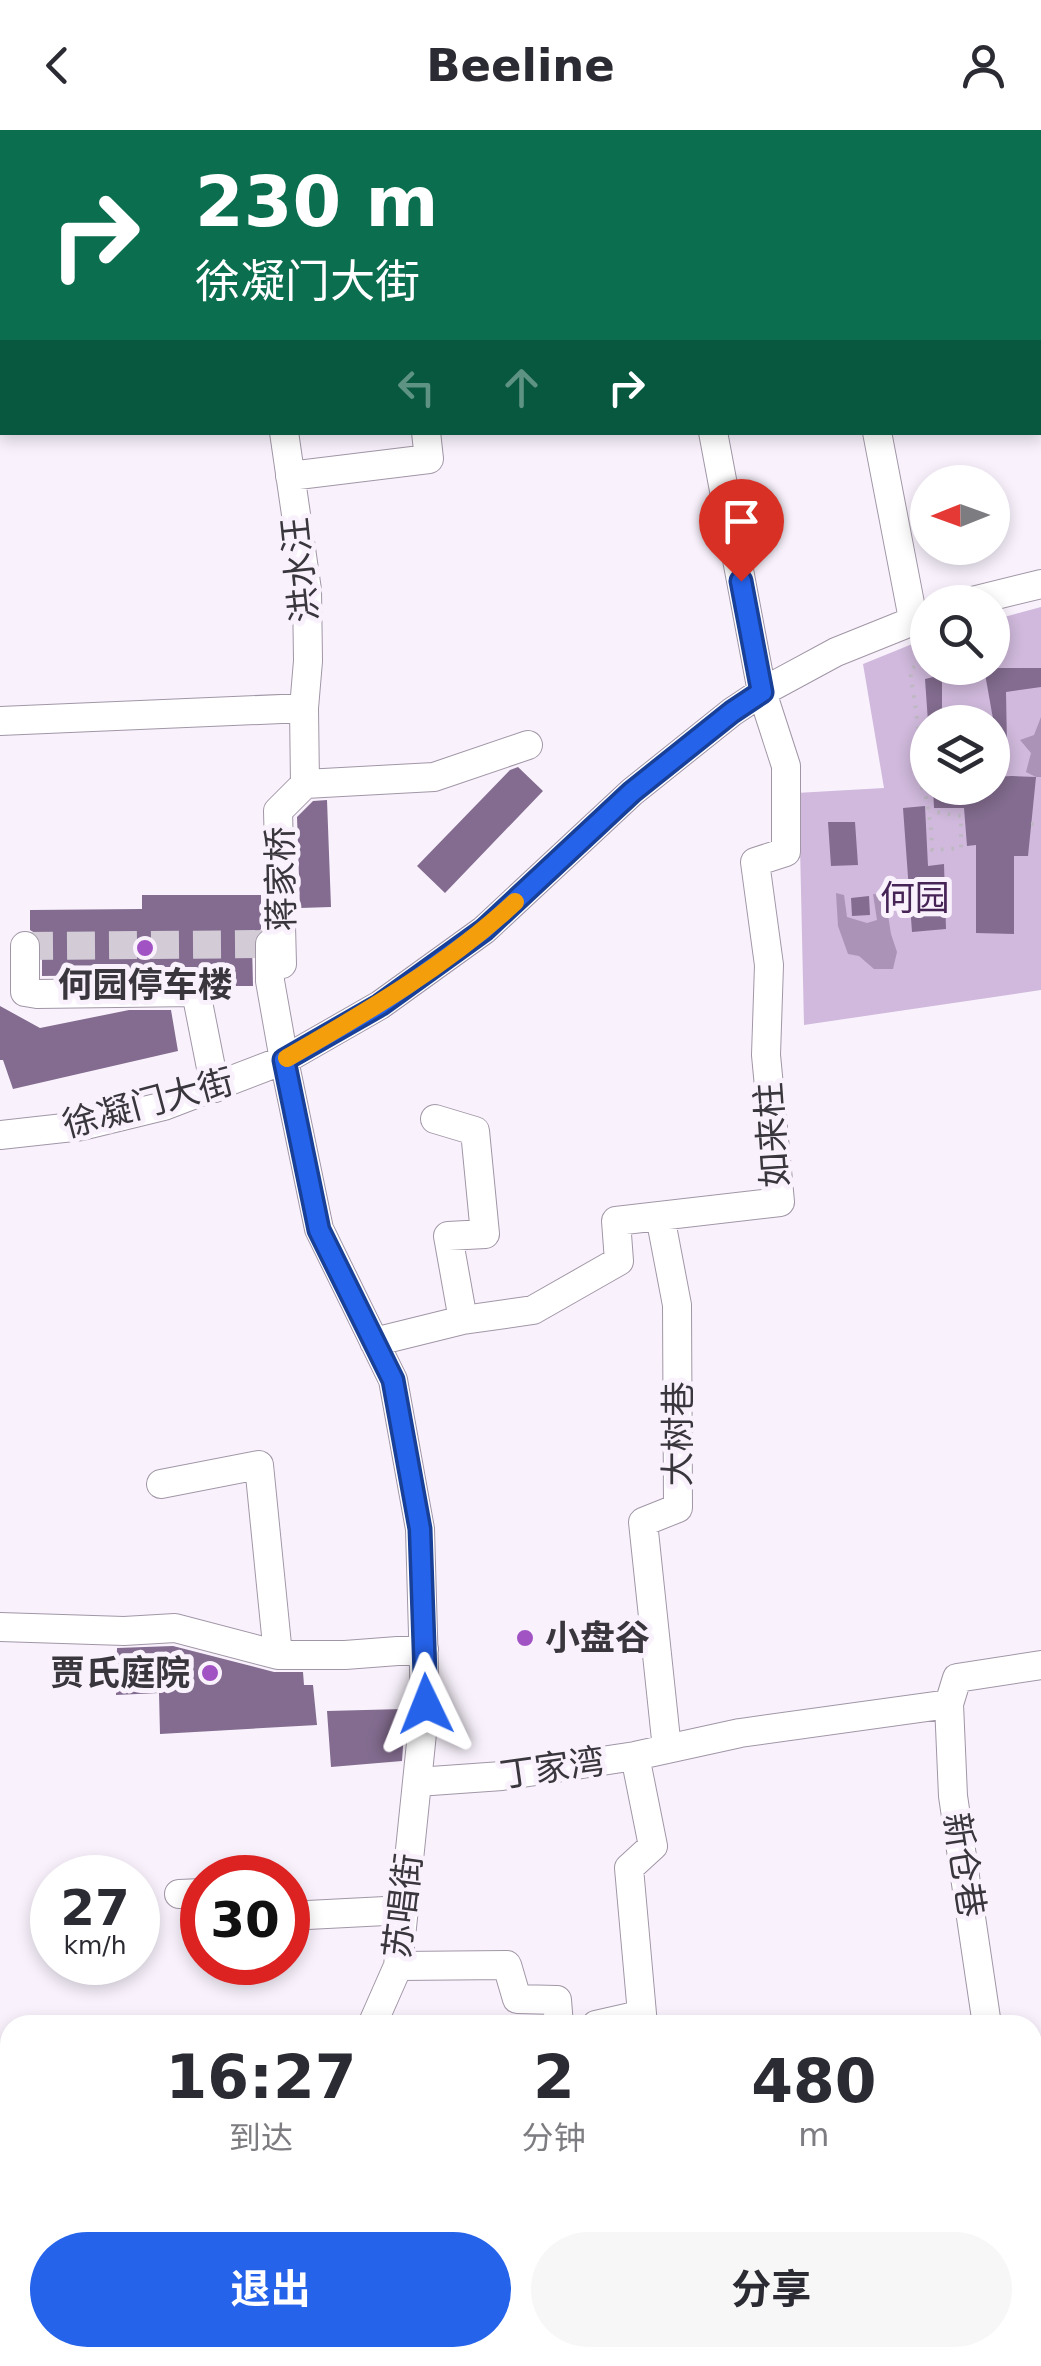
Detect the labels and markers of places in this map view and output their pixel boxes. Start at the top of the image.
pin [699,479,784,582]
marker: 何园停车楼 [134,937,156,959]
place label: 何园停车楼 [57,965,233,1005]
place label: 小盘谷 [545,1618,650,1658]
marker: 小盘谷 [514,1627,536,1649]
place label: 贾氏庭院 [50,1653,190,1693]
marker: 贾氏庭院 [199,1662,221,1684]

